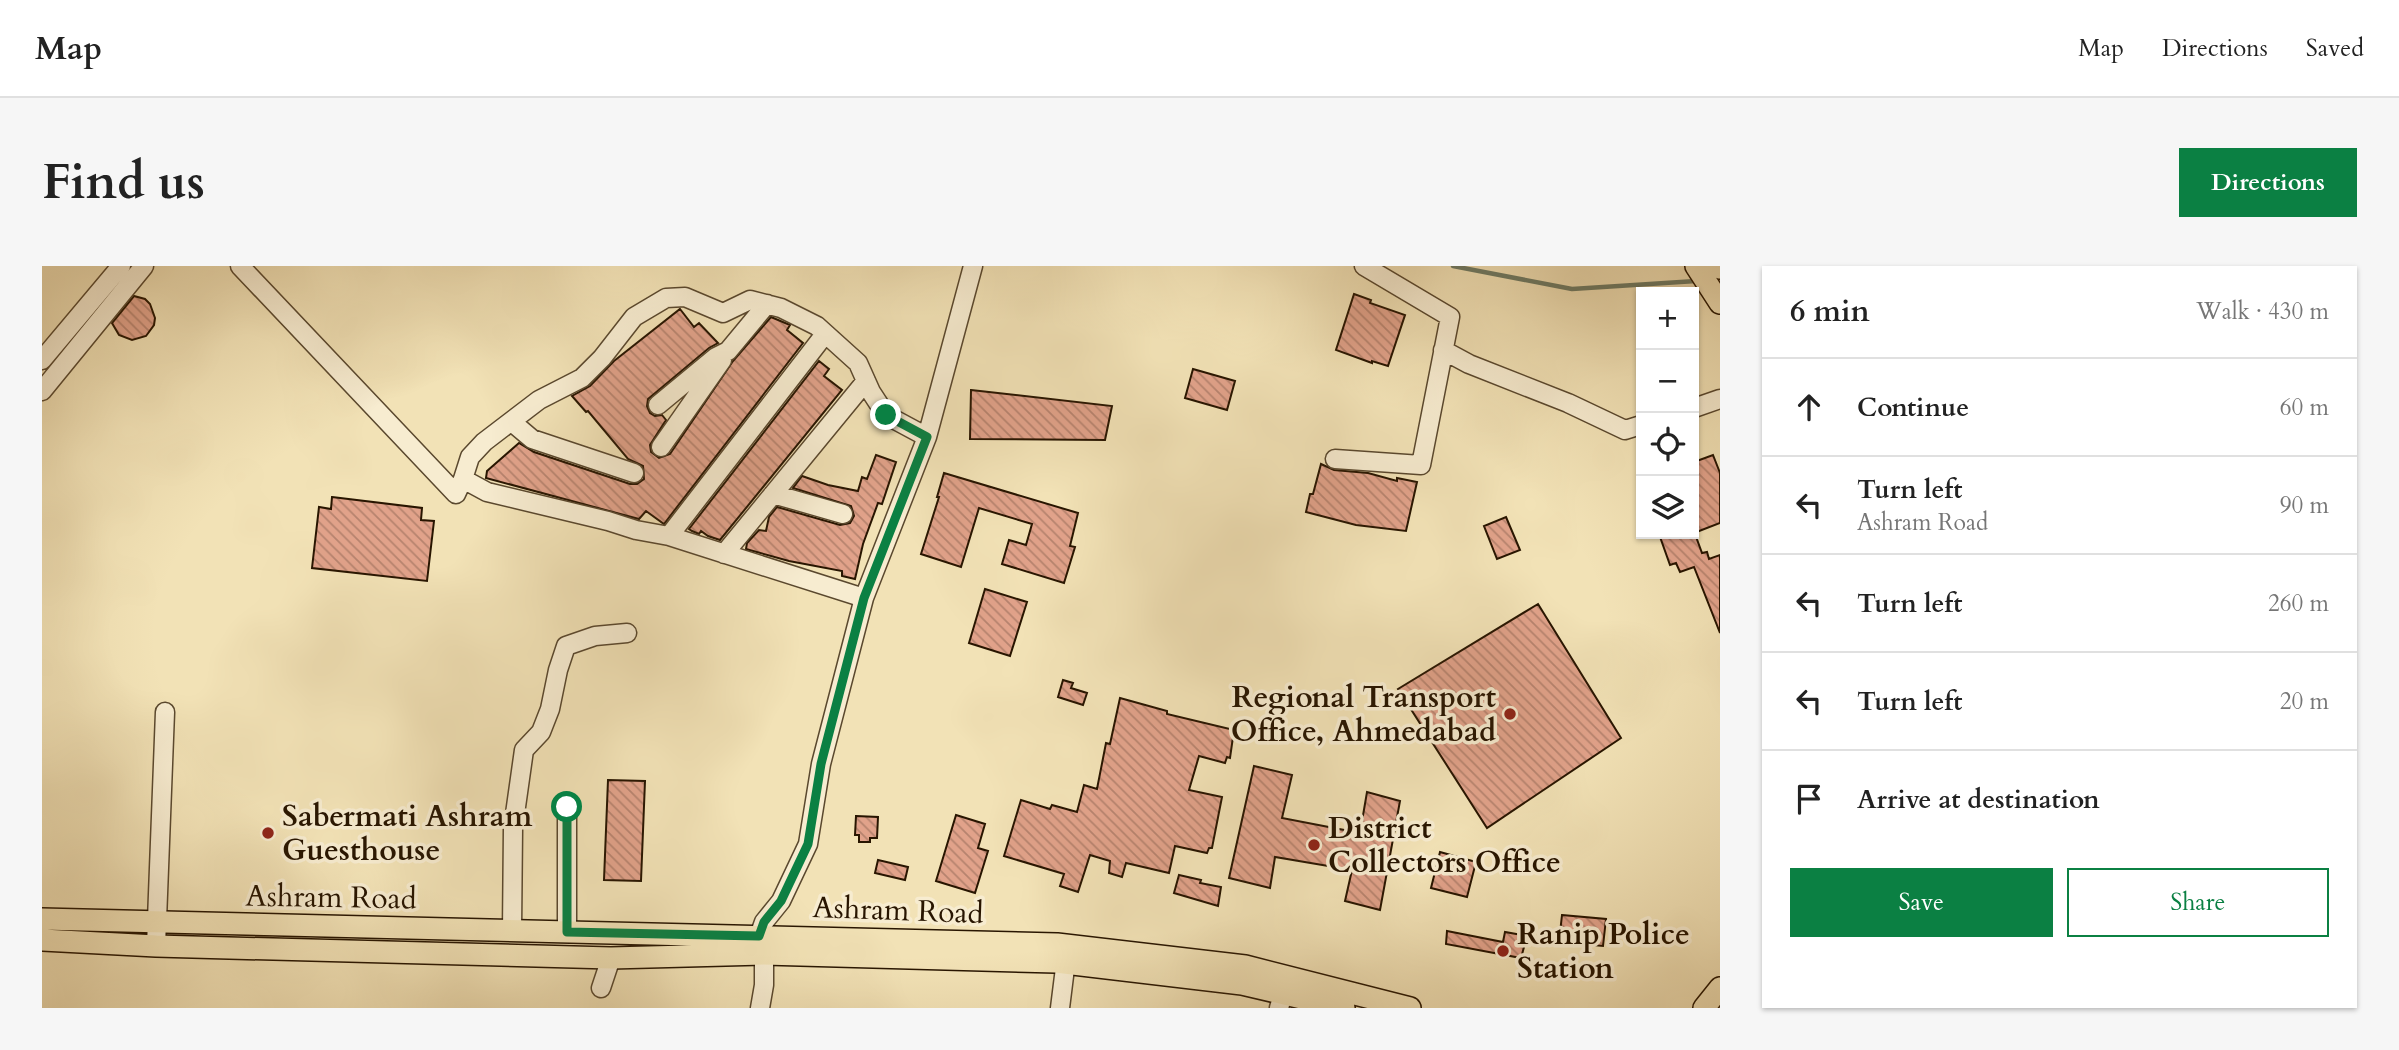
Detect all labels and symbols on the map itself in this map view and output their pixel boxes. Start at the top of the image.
route end [870,399,901,430]
place label: Regional Transport Office, Ahmedabad [1231,677,1496,752]
marker: Regional Transport Office, Ahmedabad [1502,706,1518,722]
route start [551,791,582,822]
place label: Sabermati Ashram Guesthouse [282,796,533,871]
place label: District Collectors Office [1328,808,1561,883]
marker: Sabermati Ashram Guesthouse [260,825,276,841]
marker: District Collectors Office [1306,837,1322,853]
street label: Ashram Road [245,876,417,919]
street label: Ashram Road [812,887,984,934]
place label: Ranip Police Station [1517,914,1690,989]
marker: Ranip Police Station [1495,943,1511,959]

